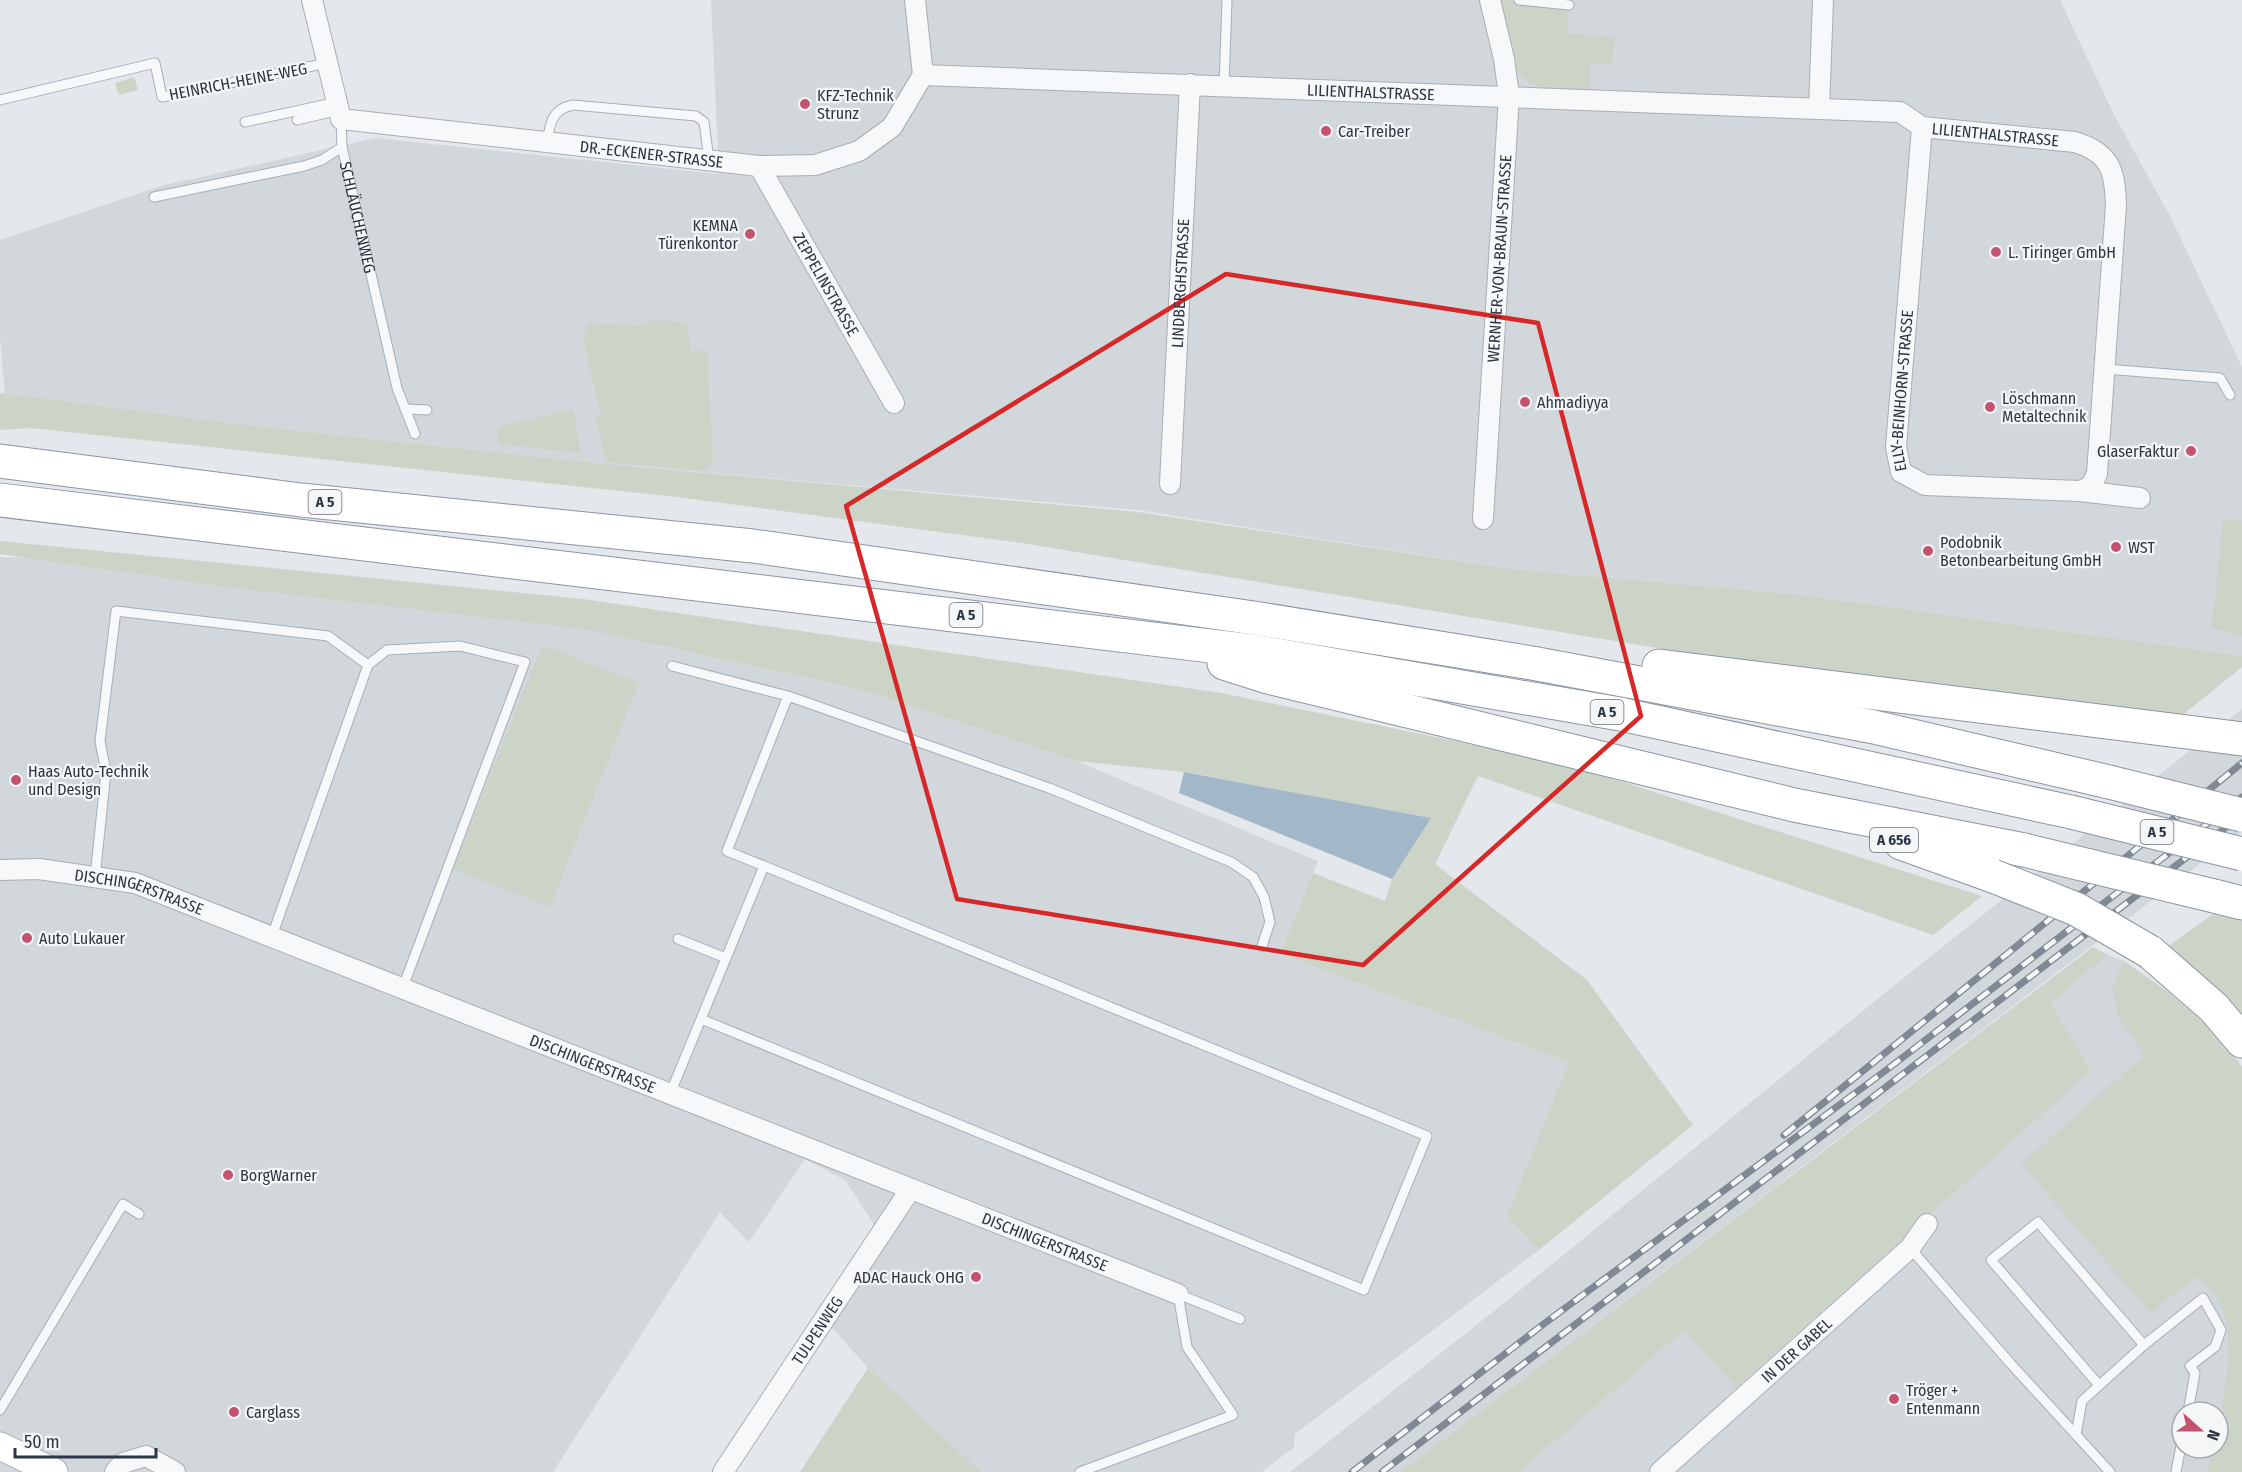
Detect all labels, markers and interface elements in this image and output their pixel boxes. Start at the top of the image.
street label: HEINRICH-HEINE-WEG [167,59,309,104]
street label: LILIENTHALSTRASSE [1307,81,1435,104]
place label: KFZ-Technik Strunz [817,86,894,123]
marker: KFZ-Technik Strunz [798,97,812,111]
street label: LILIENTHALSTRASSE [1931,119,2060,150]
place label: Car-Treiber [1338,122,1410,141]
marker: Car-Treiber [1319,124,1333,138]
street label: DR.-ECKENER-STRASSE [579,137,724,172]
street label: WERNHER-VON-BRAUN-STRASSE [1484,154,1515,363]
street label: SCHLÄUCHENWEG [336,160,379,275]
place label: KEMNA Türenkontor [658,216,739,253]
street label: LINDBERGHSTRASSE [1168,218,1193,348]
marker: KEMNA Türenkontor [743,227,757,241]
street label: ZEPPELINSTRASSE [789,229,863,339]
place label: L. Tiringer GmbH [2008,243,2116,262]
marker: L. Tiringer GmbH [1989,245,2003,259]
street label: ELLY-BEINHORN-STRASSE [1887,309,1917,473]
place label: Löschmann Metaltechnik [2002,389,2087,426]
place label: Ahmadiyya [1537,393,1609,412]
marker: Ahmadiyya [1518,395,1532,409]
marker: Löschmann Metaltechnik [1983,400,1997,414]
place label: GlaserFaktur [2097,442,2179,461]
marker: GlaserFaktur [2184,444,2198,458]
road number: A 5 [308,490,342,514]
place label: Podobnik Betonbearbeitung GmbH [1940,533,2102,570]
place label: WST [2128,538,2155,557]
marker: WST [2109,540,2123,554]
marker: Podobnik Betonbearbeitung GmbH [1921,544,1935,558]
road number: A 5 [950,603,982,627]
road number: A 5 [1590,700,1624,724]
place label: Haas Auto-Technik und Design [28,762,149,799]
marker: Haas Auto-Technik und Design [9,773,23,787]
road number: A 5 [2140,820,2174,844]
road number: A 656 [1870,828,1918,852]
street label: DISCHINGERSTRASSE [73,865,206,919]
place label: Auto Lukauer [39,929,125,948]
marker: Auto Lukauer [20,931,34,945]
street label: DISCHINGERSTRASSE [527,1030,658,1097]
place label: BorgWarner [240,1166,317,1185]
marker: BorgWarner [221,1168,235,1182]
street label: DISCHINGERSTRASSE [979,1209,1110,1275]
place label: ADAC Hauck OHG [853,1268,964,1287]
marker: ADAC Hauck OHG [969,1270,983,1284]
street label: TULPENWEG [788,1293,847,1368]
street label: IN DER GABEL [1758,1314,1836,1387]
place label: Tröger + Entenmann [1906,1381,1980,1418]
marker: Tröger + Entenmann [1887,1392,1901,1406]
north arrow [2170,1400,2230,1460]
place label: Carglass [246,1403,300,1422]
marker: Carglass [227,1405,241,1419]
scale bar [15,1421,156,1459]
text: N [2203,1427,2224,1443]
text: 50 m [24,1431,60,1453]

